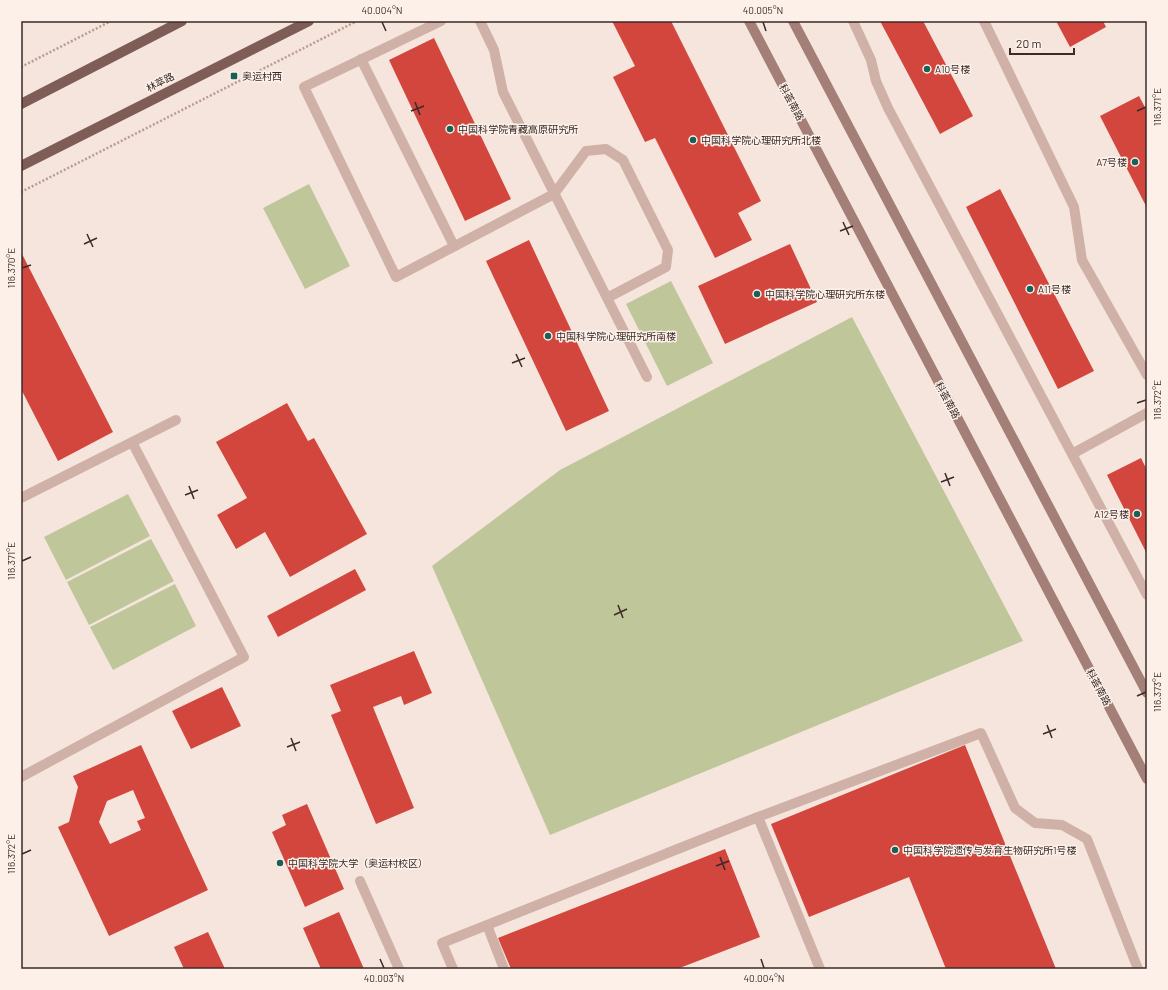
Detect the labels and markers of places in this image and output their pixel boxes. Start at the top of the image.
place label: A10号楼 [935,63,970,75]
marker: A10号楼 [922,64,932,74]
place label: 奥运村西 [242,70,282,82]
marker: 奥运村西 [229,71,239,81]
place label: 中国科学院青藏高原研究所 [458,123,578,135]
marker: 中国科学院青藏高原研究所 [445,124,455,134]
place label: 中国科学院心理研究所北楼 [701,134,821,146]
marker: 中国科学院心理研究所北楼 [688,135,698,145]
place label: A7号楼 [1096,156,1127,168]
marker: A7号楼 [1130,157,1140,167]
place label: A11号楼 [1038,283,1071,295]
marker: A11号楼 [1025,284,1035,294]
place label: 中国科学院心理研究所东楼 [765,288,885,300]
marker: 中国科学院心理研究所东楼 [752,289,762,299]
place label: 中国科学院心理研究所南楼 [556,330,676,342]
marker: 中国科学院心理研究所南楼 [543,331,553,341]
place label: A12号楼 [1094,508,1129,520]
marker: A12号楼 [1132,509,1142,519]
place label: 中国科学院遗传与发育生物研究所1号楼 [903,844,1077,856]
marker: 中国科学院遗传与发育生物研究所1号楼 [890,845,900,855]
place label: 中国科学院大学（奥运村校区） [288,857,428,869]
marker: 中国科学院大学（奥运村校区） [275,858,285,868]

